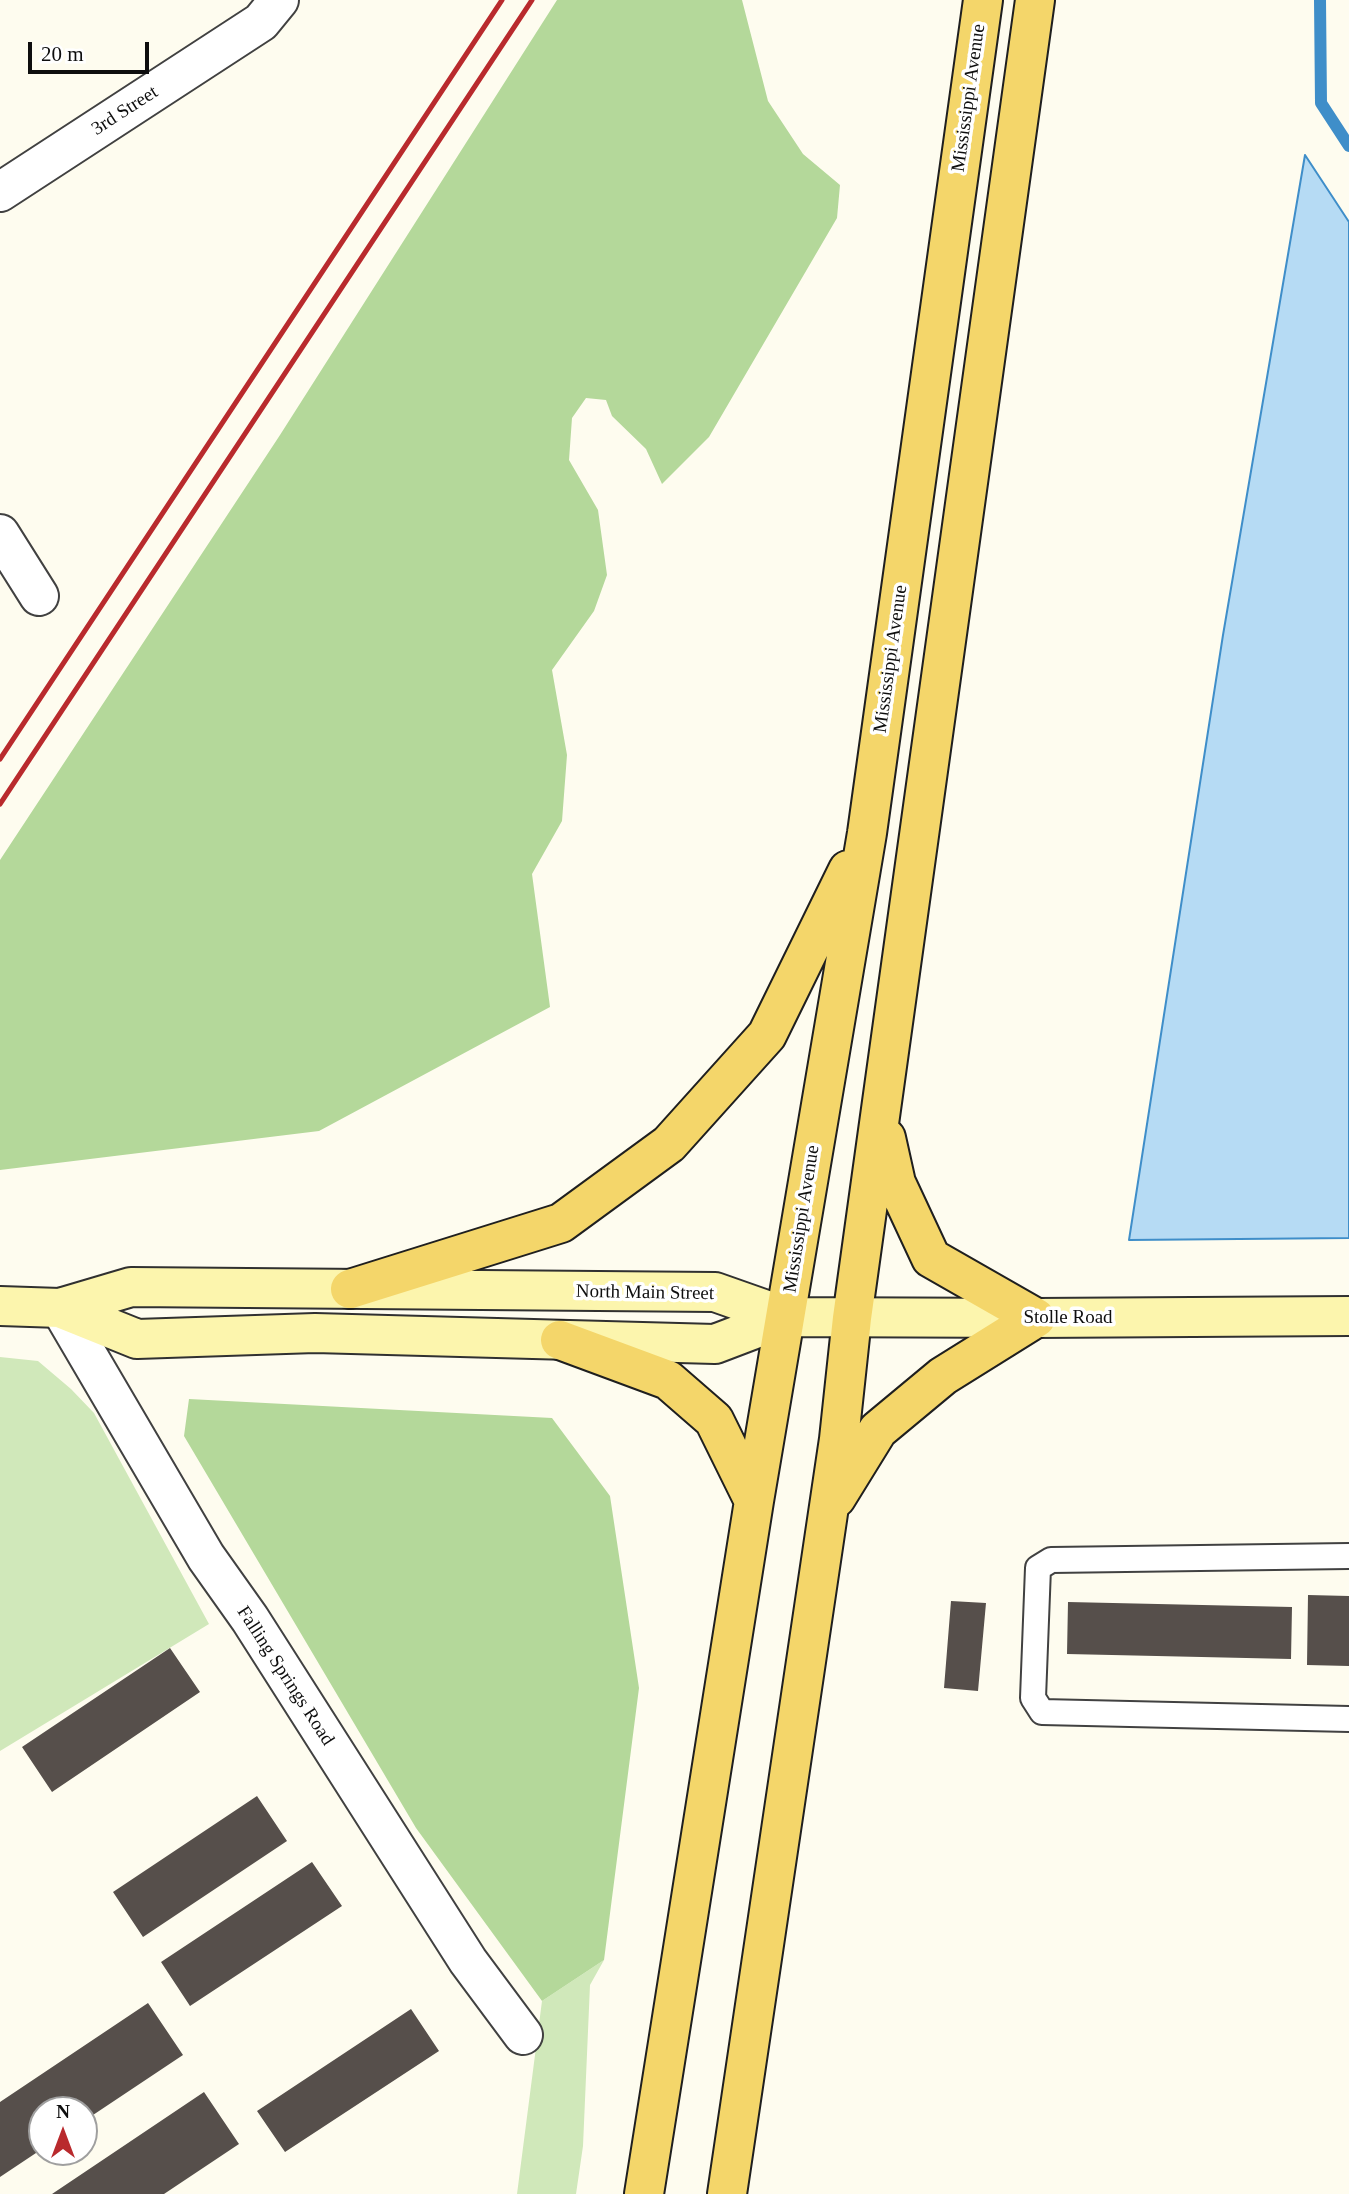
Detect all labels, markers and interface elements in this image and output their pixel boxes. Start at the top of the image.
street label: Mississippi Avenue [947,23,991,173]
scale bar [32,28,152,72]
text: 20 m [41,42,84,66]
street label: 3rd Street [88,81,162,141]
street label: Mississippi Avenue [869,584,913,734]
street label: Mississippi Avenue [779,1144,825,1294]
street label: North Main Street [576,1280,714,1306]
street label: Stolle Road [1023,1307,1113,1329]
street label: Falling Springs Road [231,1602,339,1750]
north arrow [28,2096,98,2166]
text: N [56,2101,70,2122]

